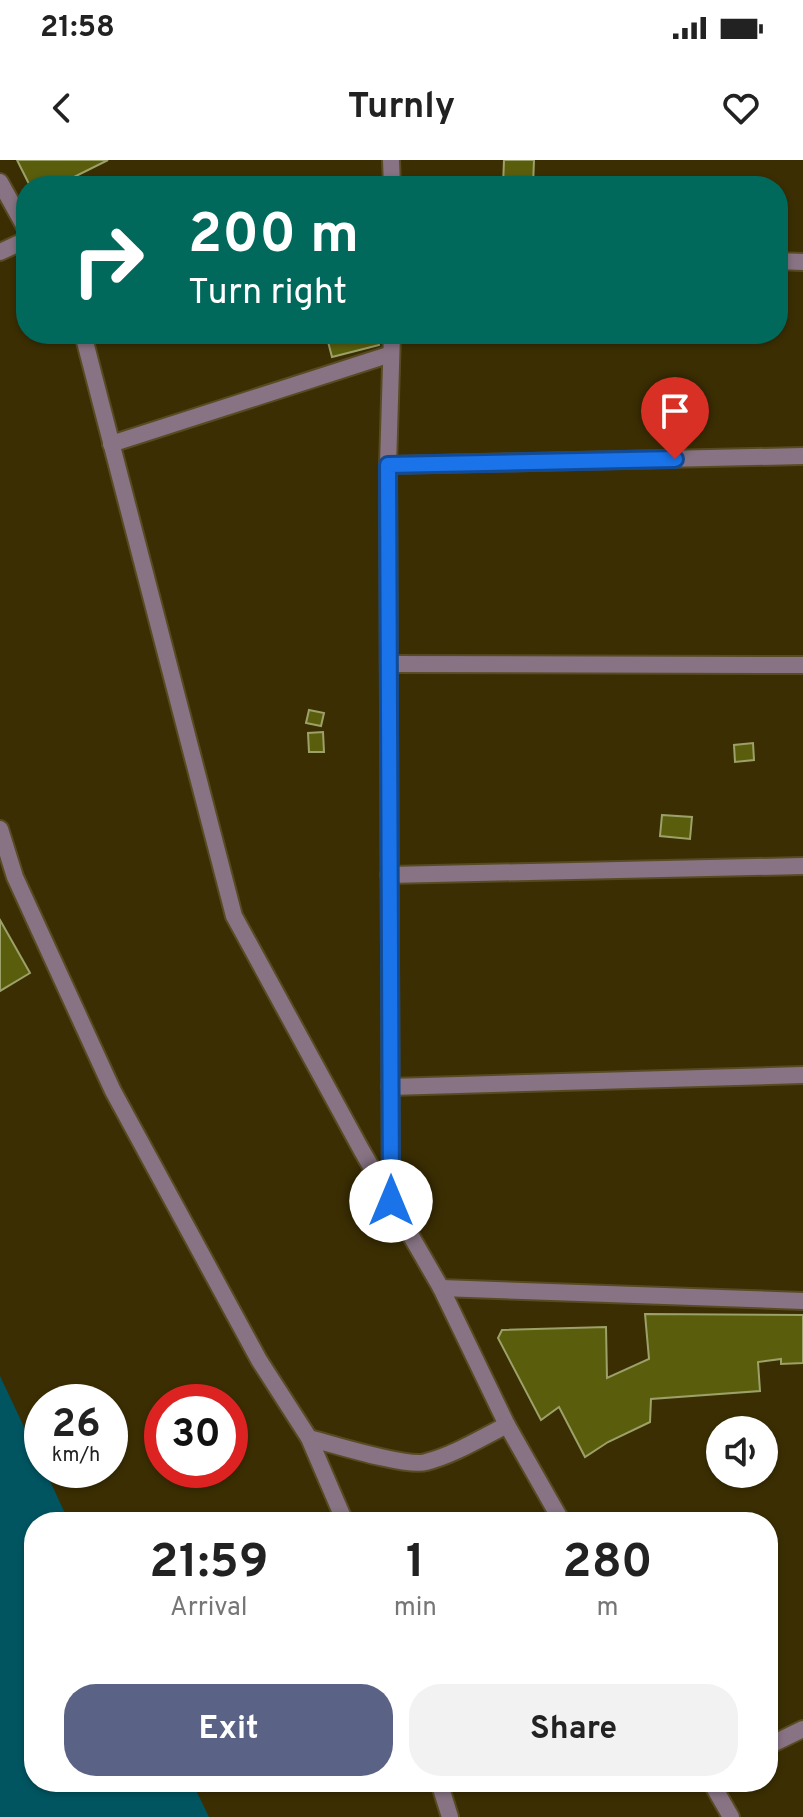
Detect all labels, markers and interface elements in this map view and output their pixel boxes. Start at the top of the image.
text: 21:58 [40,10,115,47]
text: Turnly [348,85,455,131]
icon: back [40,86,84,130]
icon: heart [719,86,763,130]
text: 200 m [188,202,359,272]
icon: right [56,208,160,312]
text: Turn right [188,271,347,317]
pin [641,377,709,459]
icon: arrive [653,389,697,433]
position arrow [349,1159,433,1243]
speed limit sign: 30 [144,1384,248,1488]
text: 26 [51,1401,101,1451]
map controls [706,1416,778,1488]
button: sound [706,1416,778,1488]
text: km/h [52,1443,100,1469]
text: 21:59 [149,1534,268,1594]
text: 1 [406,1534,425,1594]
text: 280 [562,1534,653,1594]
text: Arrival [170,1592,248,1625]
text: min [394,1592,437,1625]
text: m [596,1592,618,1625]
button: Exit [64,1684,393,1776]
button: Share [409,1684,738,1776]

